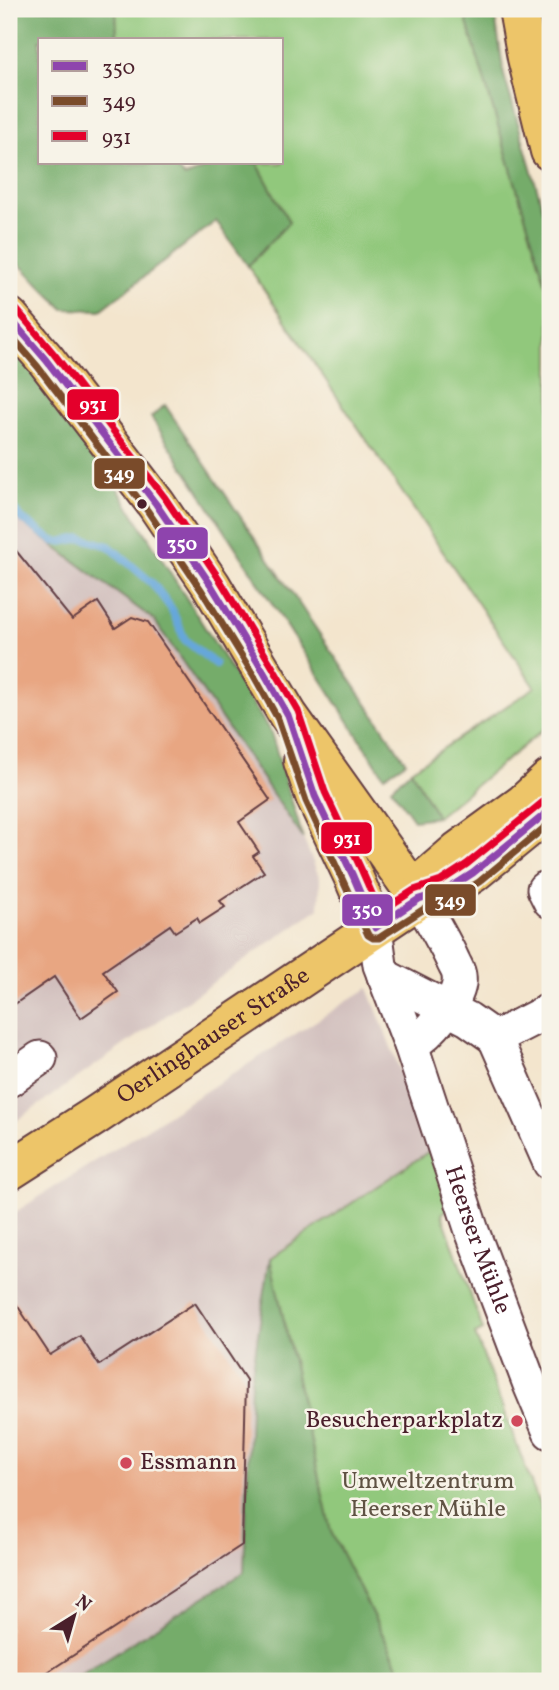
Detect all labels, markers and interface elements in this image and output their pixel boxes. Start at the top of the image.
legend [38,38,284,164]
text: 350 [102,54,135,83]
text: 349 [102,88,136,117]
text: 931 [102,124,131,153]
line badge: 931 [66,388,120,421]
text: 931 [79,393,107,419]
line badge: 349 [93,457,146,490]
text: 349 [103,462,135,488]
unlabelled marker [135,497,149,511]
line badge: 350 [156,526,209,560]
text: 350 [167,532,197,558]
line badge: 931 [320,821,373,855]
text: 931 [333,827,361,853]
line badge: 349 [424,883,477,917]
text: 349 [434,889,466,915]
line badge: 350 [341,893,394,927]
text: 350 [352,898,382,924]
street label: Oerlinghauser Straße [110,960,317,1113]
street label: Heerser Mühle [435,1161,519,1319]
place label: Besucherparkplatz [305,1404,503,1438]
marker: Besucherparkplatz [509,1413,525,1429]
place label: Essmann [140,1446,237,1480]
marker: Essmann [118,1455,134,1471]
park label: Umweltzentrum Heerser Mühle [342,1465,514,1527]
north arrow [38,1582,108,1652]
text: N [70,1589,97,1619]

